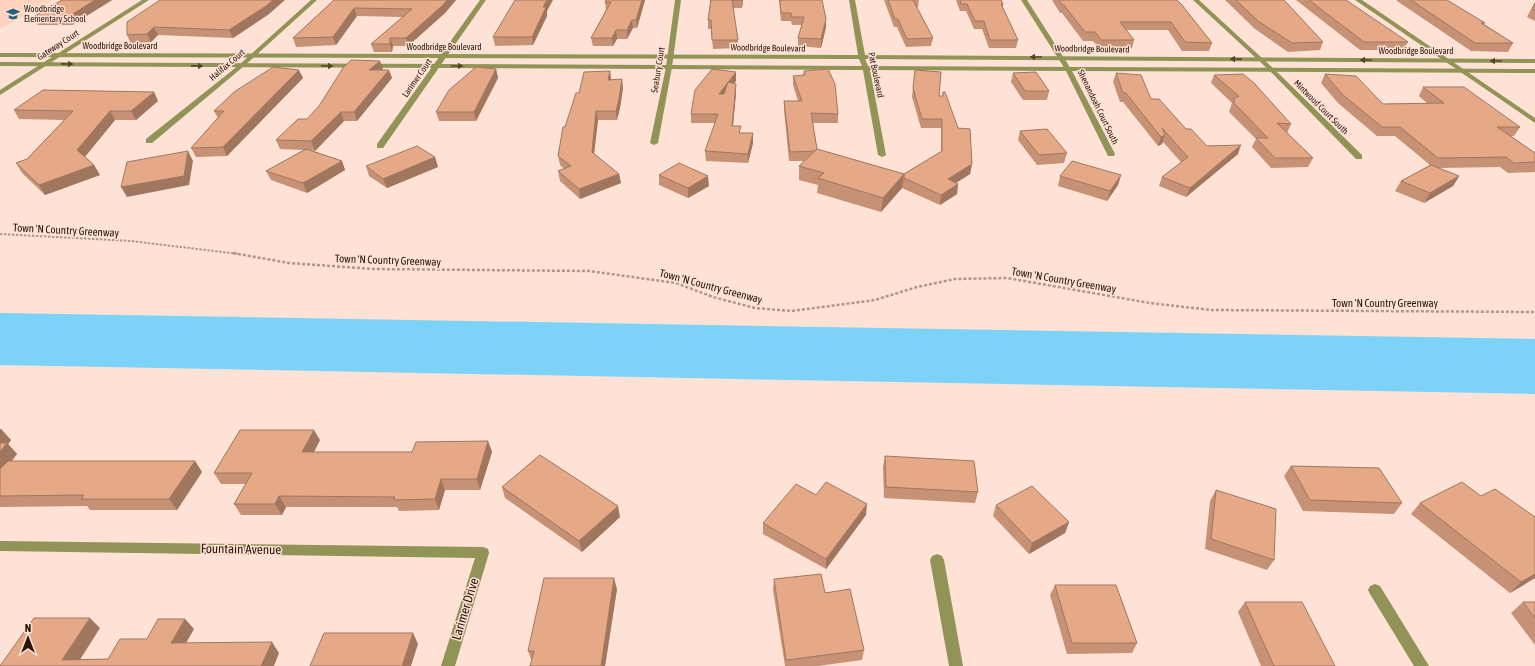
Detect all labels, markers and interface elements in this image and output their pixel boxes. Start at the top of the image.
place label: Woodbridge Elementary School [24,4,86,24]
school or university icon: Woodbridge Elementary School [5,6,21,22]
street label: Gateway Court [35,28,81,62]
street label: Woodbridge Boulevard [82,41,158,51]
street label: Woodbridge Boulevard [406,42,482,52]
street label: Woodbridge Boulevard [730,42,806,54]
street label: Woodbridge Boulevard [1054,43,1130,55]
street label: Seabury Court [649,46,667,94]
street label: Woodbridge Boulevard [1378,46,1454,56]
street label: Halifax Court [207,47,247,83]
street label: Pat Boulevard [866,51,886,99]
one-way arrow [1030,54,1042,61]
one-way arrow [1230,56,1242,63]
street label: Larimer Court [400,57,434,99]
one-way arrow [1359,57,1372,63]
one-way arrow [1489,58,1502,64]
one-way arrow [61,61,74,67]
one-way arrow [191,62,203,69]
one-way arrow [321,63,334,69]
one-way arrow [451,63,464,69]
street label: Shenandoah Court South [1076,68,1120,146]
street label: Mintwood Court South [1292,78,1350,136]
street label: Town 'N Country Greenway [13,221,120,239]
street label: Town 'N Country Greenway [335,252,442,268]
street label: Town 'N Country Greenway [1011,265,1118,295]
street label: Town 'N Country Greenway [658,266,764,306]
street label: Town 'N Country Greenway [1332,297,1439,309]
street label: Fountain Avenue [201,541,281,557]
street label: Larimer Drive [448,576,482,642]
north arrow [8,618,48,658]
text: N [25,622,31,634]

